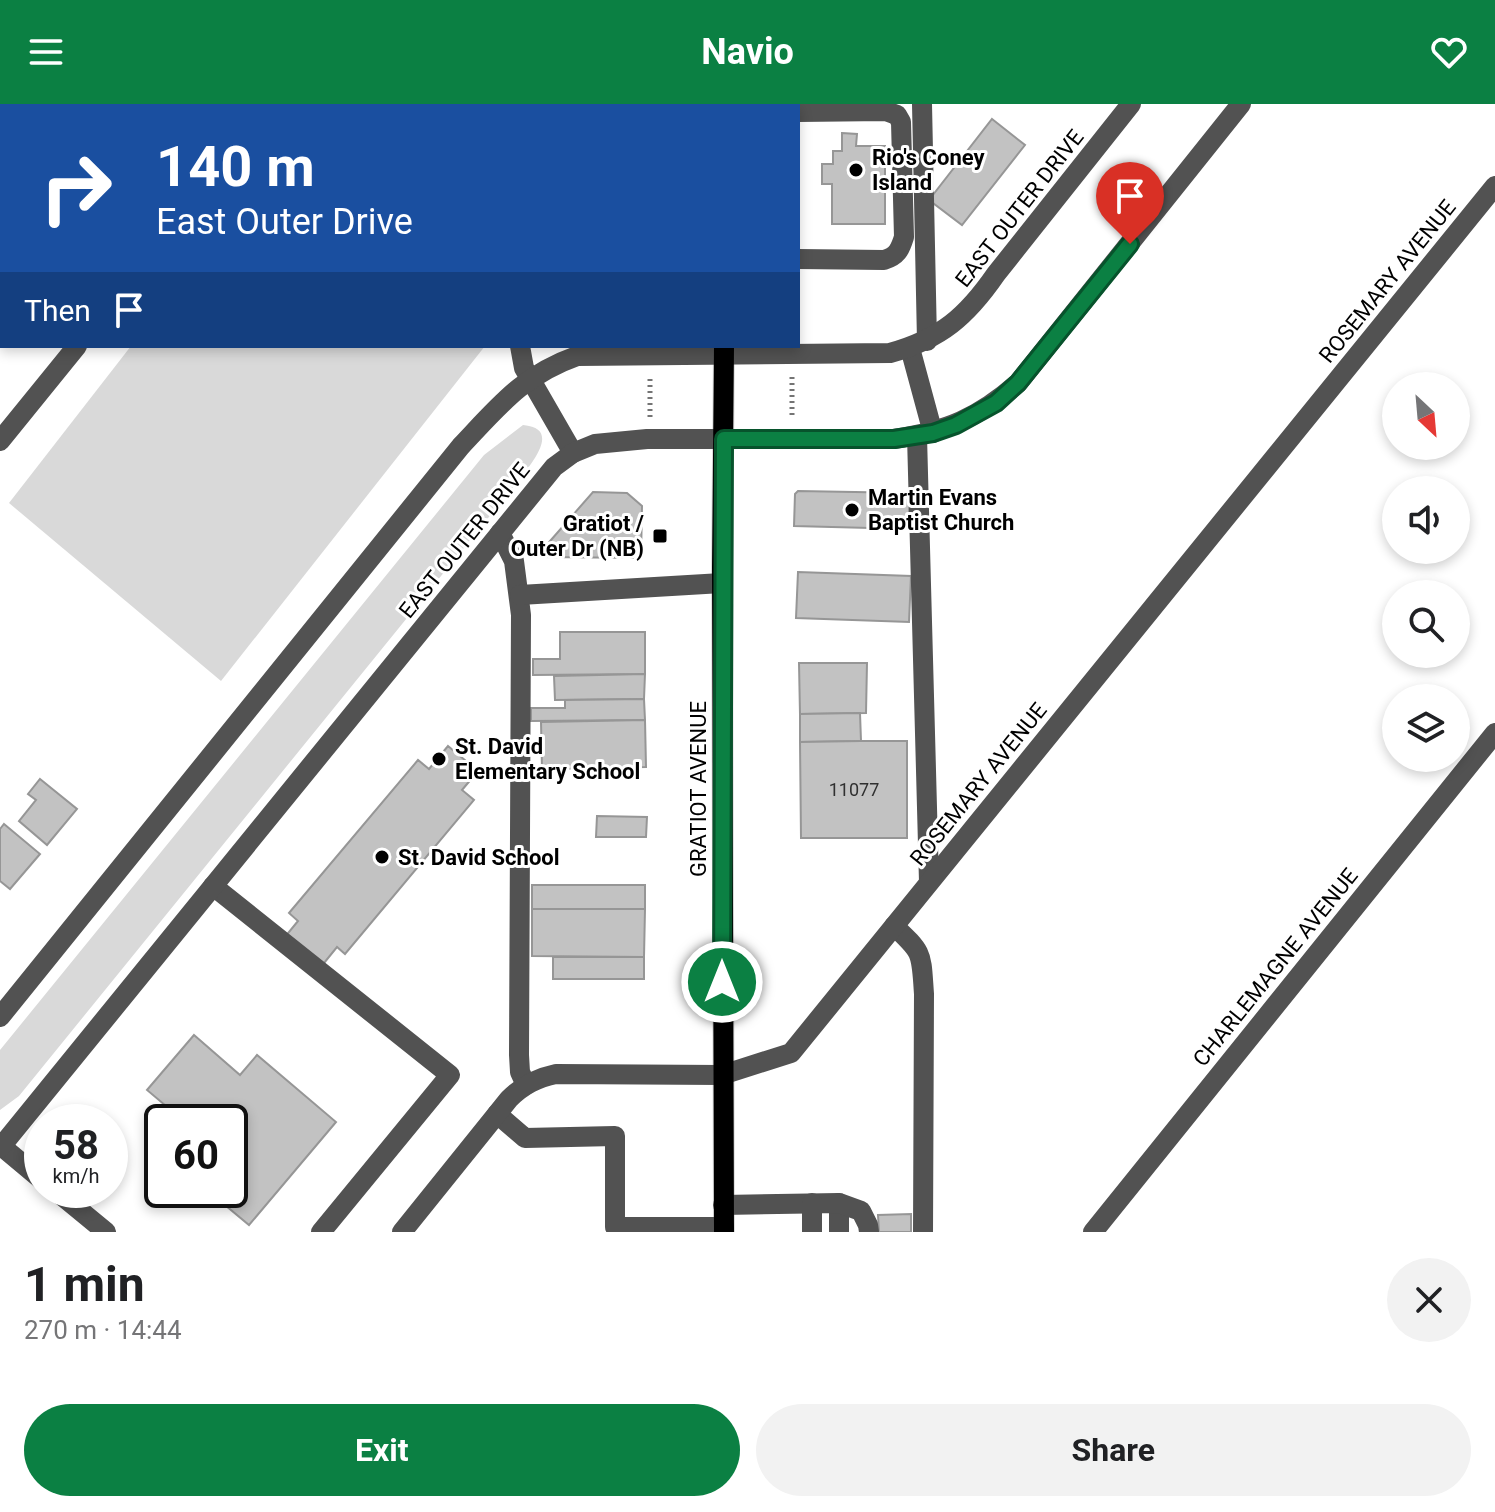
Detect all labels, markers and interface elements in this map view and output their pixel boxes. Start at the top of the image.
icon: menu [24,30,68,74]
icon: heart [1427,30,1471,74]
text: Navio [701,31,794,73]
street label: EAST OUTER DRIVE [950,125,1089,292]
text: 140 m [156,134,315,200]
icon: right [24,136,128,240]
place label: Rio's Coney Island [872,145,985,195]
marker: Rio's Coney Island [847,161,865,179]
pin [1096,162,1164,244]
icon: arrive [1108,174,1152,218]
street label: ROSEMARY AVENUE [1314,195,1461,368]
text: East Outer Drive [156,201,413,243]
icon: arrive [107,288,151,332]
text: Then [24,293,91,328]
north arrow [1382,372,1470,460]
map controls [1382,372,1470,772]
street label: EAST OUTER DRIVE [394,458,535,623]
button: sound [1382,476,1470,564]
place label: Martin Evans Baptist Church [868,485,1014,535]
marker: Martin Evans Baptist Church [843,501,861,519]
place label: Gratiot / Outer Dr (NB) [511,511,644,561]
marker: Gratiot / Outer Dr (NB) [651,527,669,545]
button: search [1382,580,1470,668]
button: layers [1382,684,1470,772]
street label: ROSEMARY AVENUE [905,698,1052,871]
street label: GRATIOT AVENUE [686,701,711,877]
place label: St. David Elementary School [455,734,640,784]
marker: St. David Elementary School [430,750,448,768]
house number: 11077 [829,779,879,800]
place label: St. David School [398,845,560,870]
marker: St. David School [373,848,391,866]
street label: CHARLEMAGNE AVENUE [1188,863,1363,1071]
position arrow [680,940,764,1024]
speed limit sign: 60 [144,1104,248,1208]
text: 58 [53,1122,99,1169]
text: km/h [53,1164,99,1188]
text: 1 min [24,1256,145,1313]
button: close [1387,1258,1471,1342]
text: 270 m · 14:44 [24,1315,182,1345]
button: Exit [24,1404,740,1496]
button: Share [756,1404,1471,1496]

